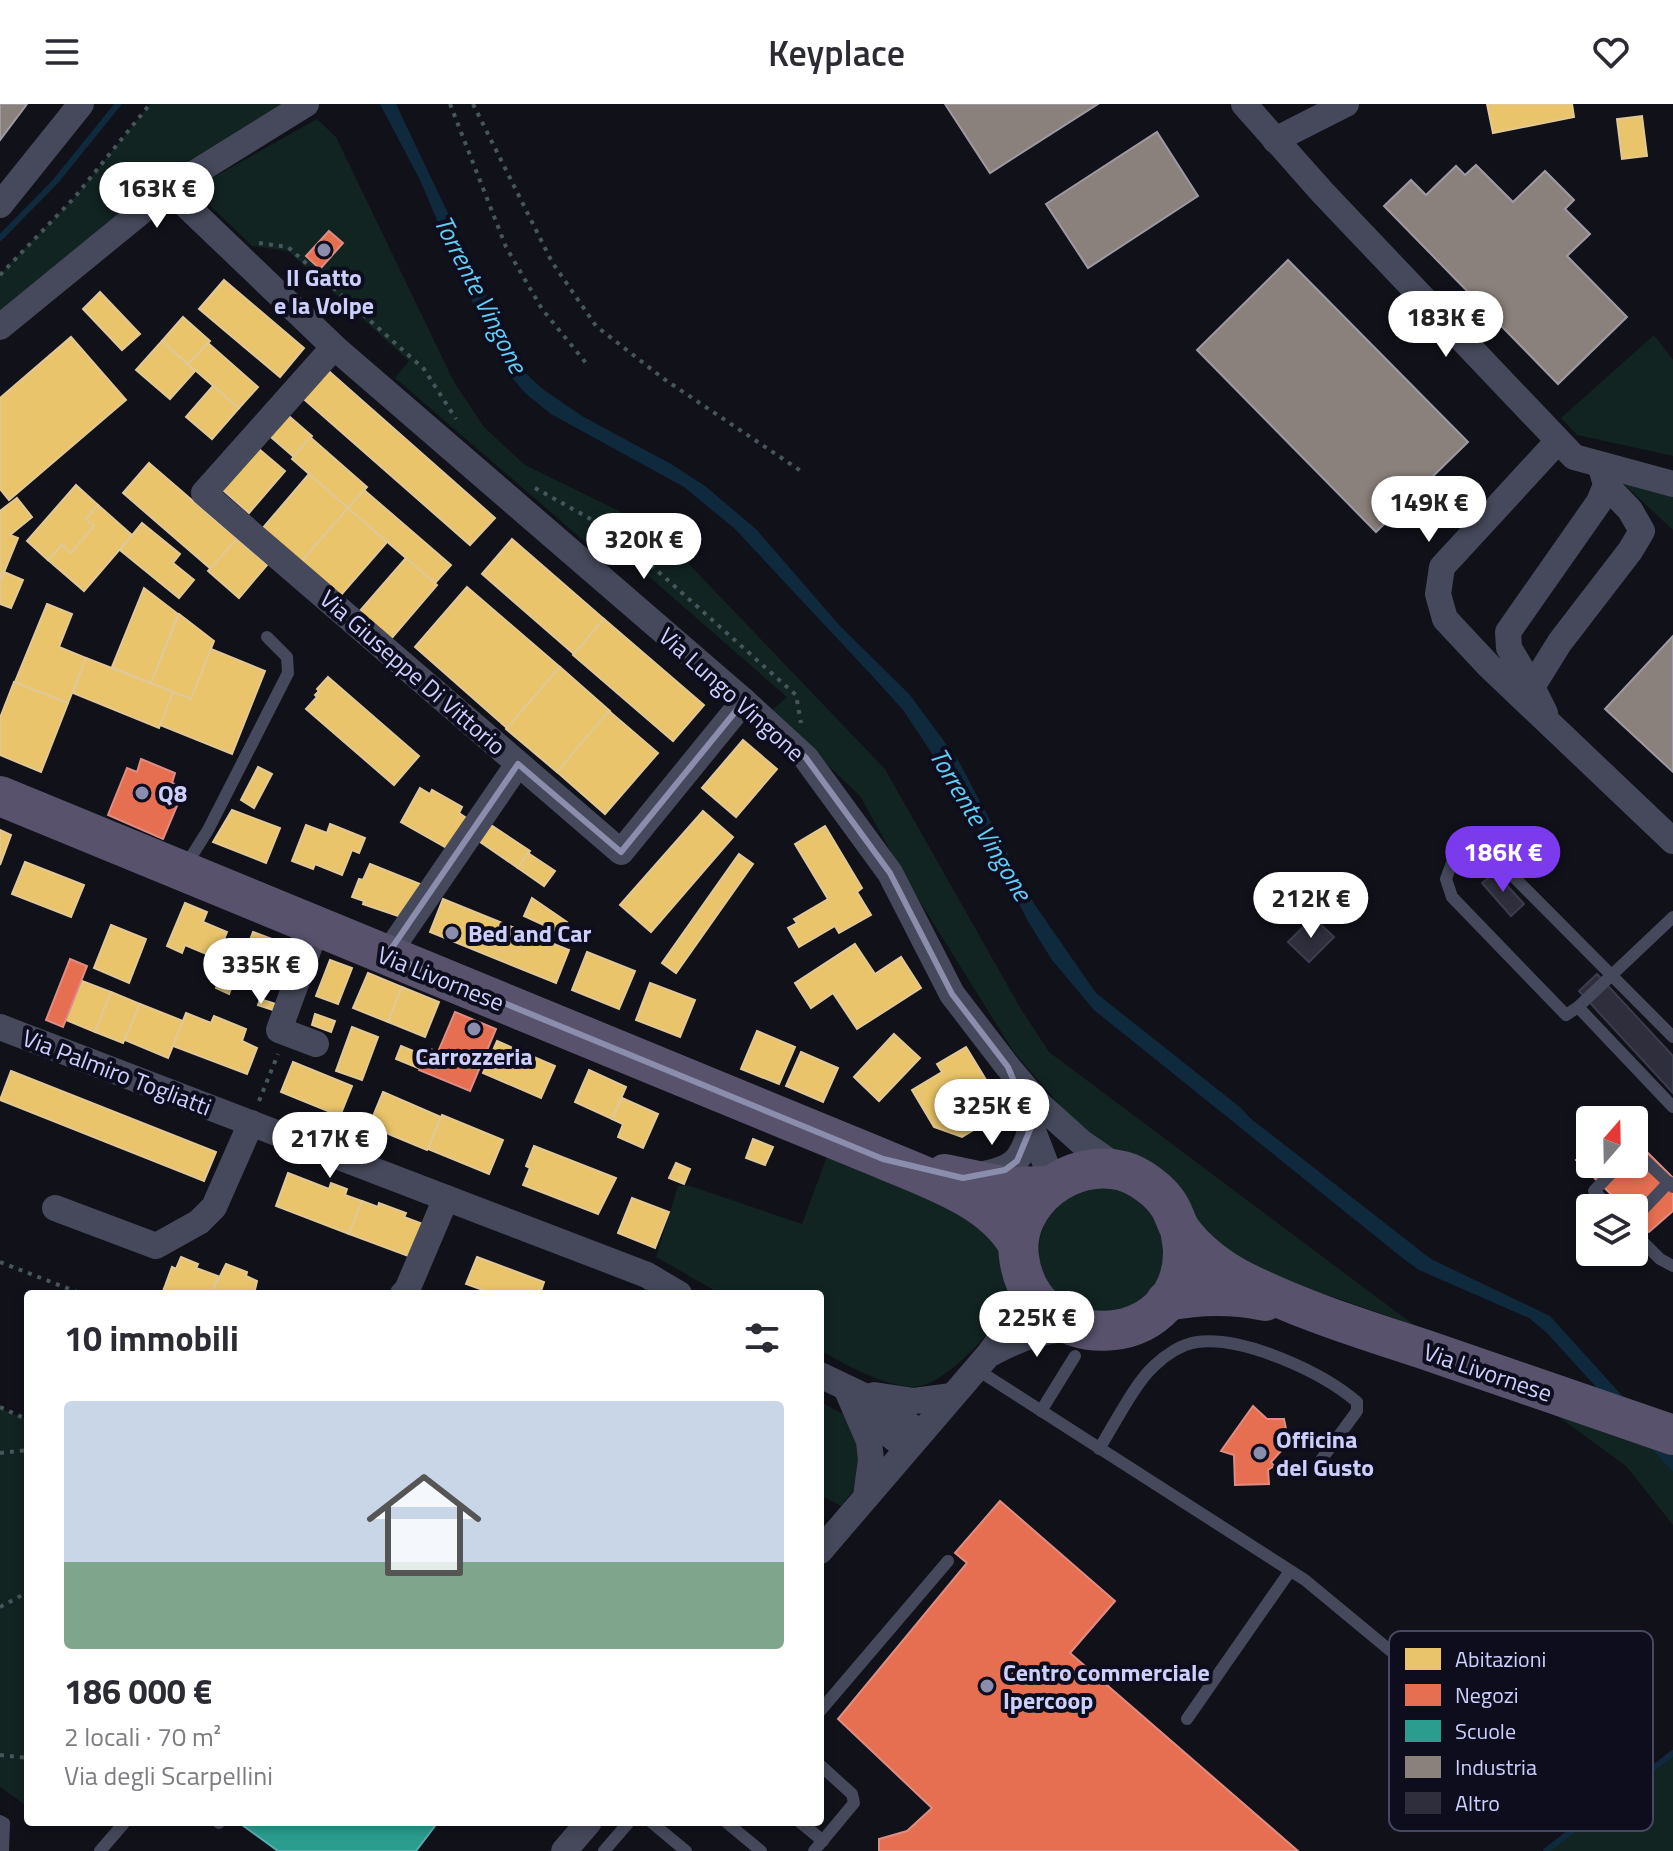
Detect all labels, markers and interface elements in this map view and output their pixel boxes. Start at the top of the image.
text: Keyplace [768,25,905,80]
icon: menu [40,30,84,74]
icon: heart [1589,30,1633,74]
pin: 163K € [92,162,222,230]
text: 163K € [117,168,197,207]
water label: Torrente Vingone [424,208,538,381]
marker: Il Gatto e la Volpe [315,241,333,259]
place label: Il Gatto e la Volpe [274,259,374,323]
pin: 183K € [1381,291,1511,359]
text: 183K € [1406,297,1486,336]
pin: 149K € [1364,476,1494,544]
text: 149K € [1389,482,1469,521]
pin: 320K € [579,513,709,581]
text: 320K € [604,519,684,558]
street label: Via Giuseppe Di Vittorio [312,581,514,763]
street label: Via Lungo Vingone [651,618,813,770]
water label: Torrente Vingone [920,740,1043,910]
place label: Q8 [158,775,187,811]
marker: Q8 [133,784,151,802]
pin: 186K € [1438,826,1568,894]
text: 186K € [1463,832,1543,871]
pin: 212K € [1246,872,1376,940]
text: 212K € [1271,878,1351,917]
place label: Bed and Car [468,915,592,951]
marker: Bed and Car [443,924,461,942]
street label: Via Livornese [372,936,510,1020]
pin: 335K € [196,938,326,1006]
text: 335K € [221,944,301,983]
street label: Via Palmiro Togliatti [17,1019,217,1125]
marker: Carrozzeria [465,1020,483,1038]
place label: Carrozzeria [415,1038,533,1074]
pin: 325K € [927,1079,1057,1147]
text: 325K € [952,1085,1032,1124]
north arrow [1576,1106,1648,1178]
map controls [1576,1106,1648,1266]
pin: 217K € [265,1112,395,1180]
text: 217K € [290,1118,370,1157]
button: layers [1576,1194,1648,1266]
pin: 225K € [972,1291,1102,1359]
text: 225K € [997,1297,1077,1336]
text: 10 immobili [64,1312,239,1364]
icon: filters [740,1316,784,1360]
street label: Via Livornese [1419,1333,1557,1411]
place label: Officina del Gusto [1276,1421,1374,1485]
marker: Officina del Gusto [1251,1444,1269,1462]
icon: home [352,1453,496,1597]
legend [1389,1631,1653,1831]
text: Abitazioni [1455,1642,1546,1676]
place label: Centro commerciale Ipercoop [1003,1654,1210,1718]
text: 186 000 € [64,1665,212,1717]
marker: Centro commerciale Ipercoop [978,1677,996,1695]
text: Negozi [1455,1678,1519,1712]
text: Scuole [1455,1714,1516,1748]
text: 2 locali · 70 m² [64,1717,221,1756]
text: Industria [1455,1750,1537,1784]
text: Via degli Scarpellini [64,1756,273,1795]
text: Altro [1455,1786,1500,1820]

